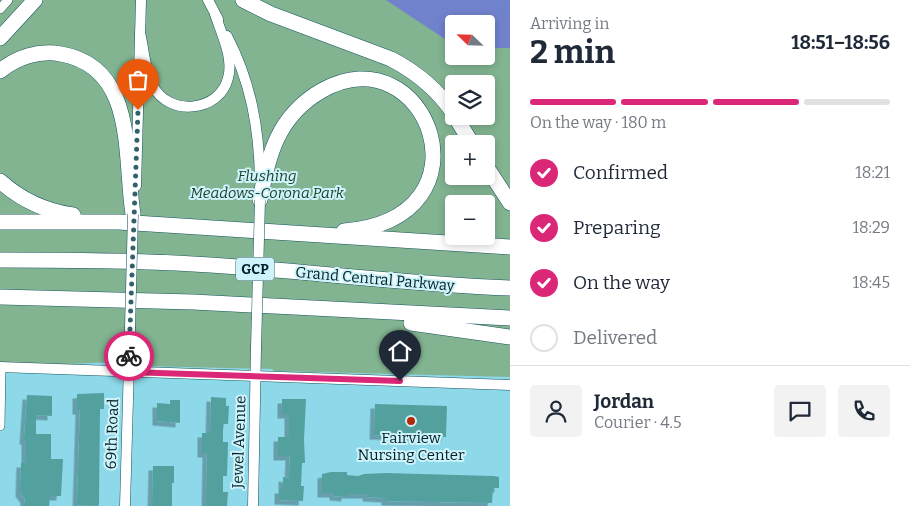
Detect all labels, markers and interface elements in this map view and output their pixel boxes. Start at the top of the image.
text: Arriving in [530,14,609,33]
north arrow [445,15,495,65]
map controls [445,15,495,245]
text: 18:51–18:56 [791,31,890,54]
text: 2 min [530,33,615,71]
pin [117,59,159,110]
icon: bag [124,66,152,94]
button: layers [445,75,495,125]
text: On the way · 180 m [530,113,666,132]
button: + [445,135,495,185]
icon: check [530,159,558,187]
text: Confirmed [573,161,668,184]
text: 18:21 [855,163,890,182]
park label: Flushing Meadows-Corona Park [190,167,345,202]
button: − [445,195,495,245]
icon: check [530,214,558,242]
text: Preparing [573,216,661,239]
text: 18:29 [852,218,890,237]
road number: GCP [236,258,274,280]
street label: Grand Central Parkway [295,263,455,295]
icon: check [530,269,558,297]
text: On the way [573,271,670,294]
text: 18:45 [853,273,890,292]
text: Delivered [573,326,657,349]
pin [379,330,421,381]
courier [104,331,154,381]
icon: home [386,337,414,365]
icon: bike [115,342,143,370]
button: person [530,385,582,437]
button: chat [774,385,826,437]
button: phone [838,385,890,437]
text: Jordan [594,390,654,413]
street label: Jewel Avenue [228,395,250,490]
street label: 69th Road [102,398,122,470]
text: Courier · 4.5 [594,413,682,432]
marker: Fairview Nursing Center [405,415,417,427]
place label: Fairview Nursing Center [357,429,465,464]

